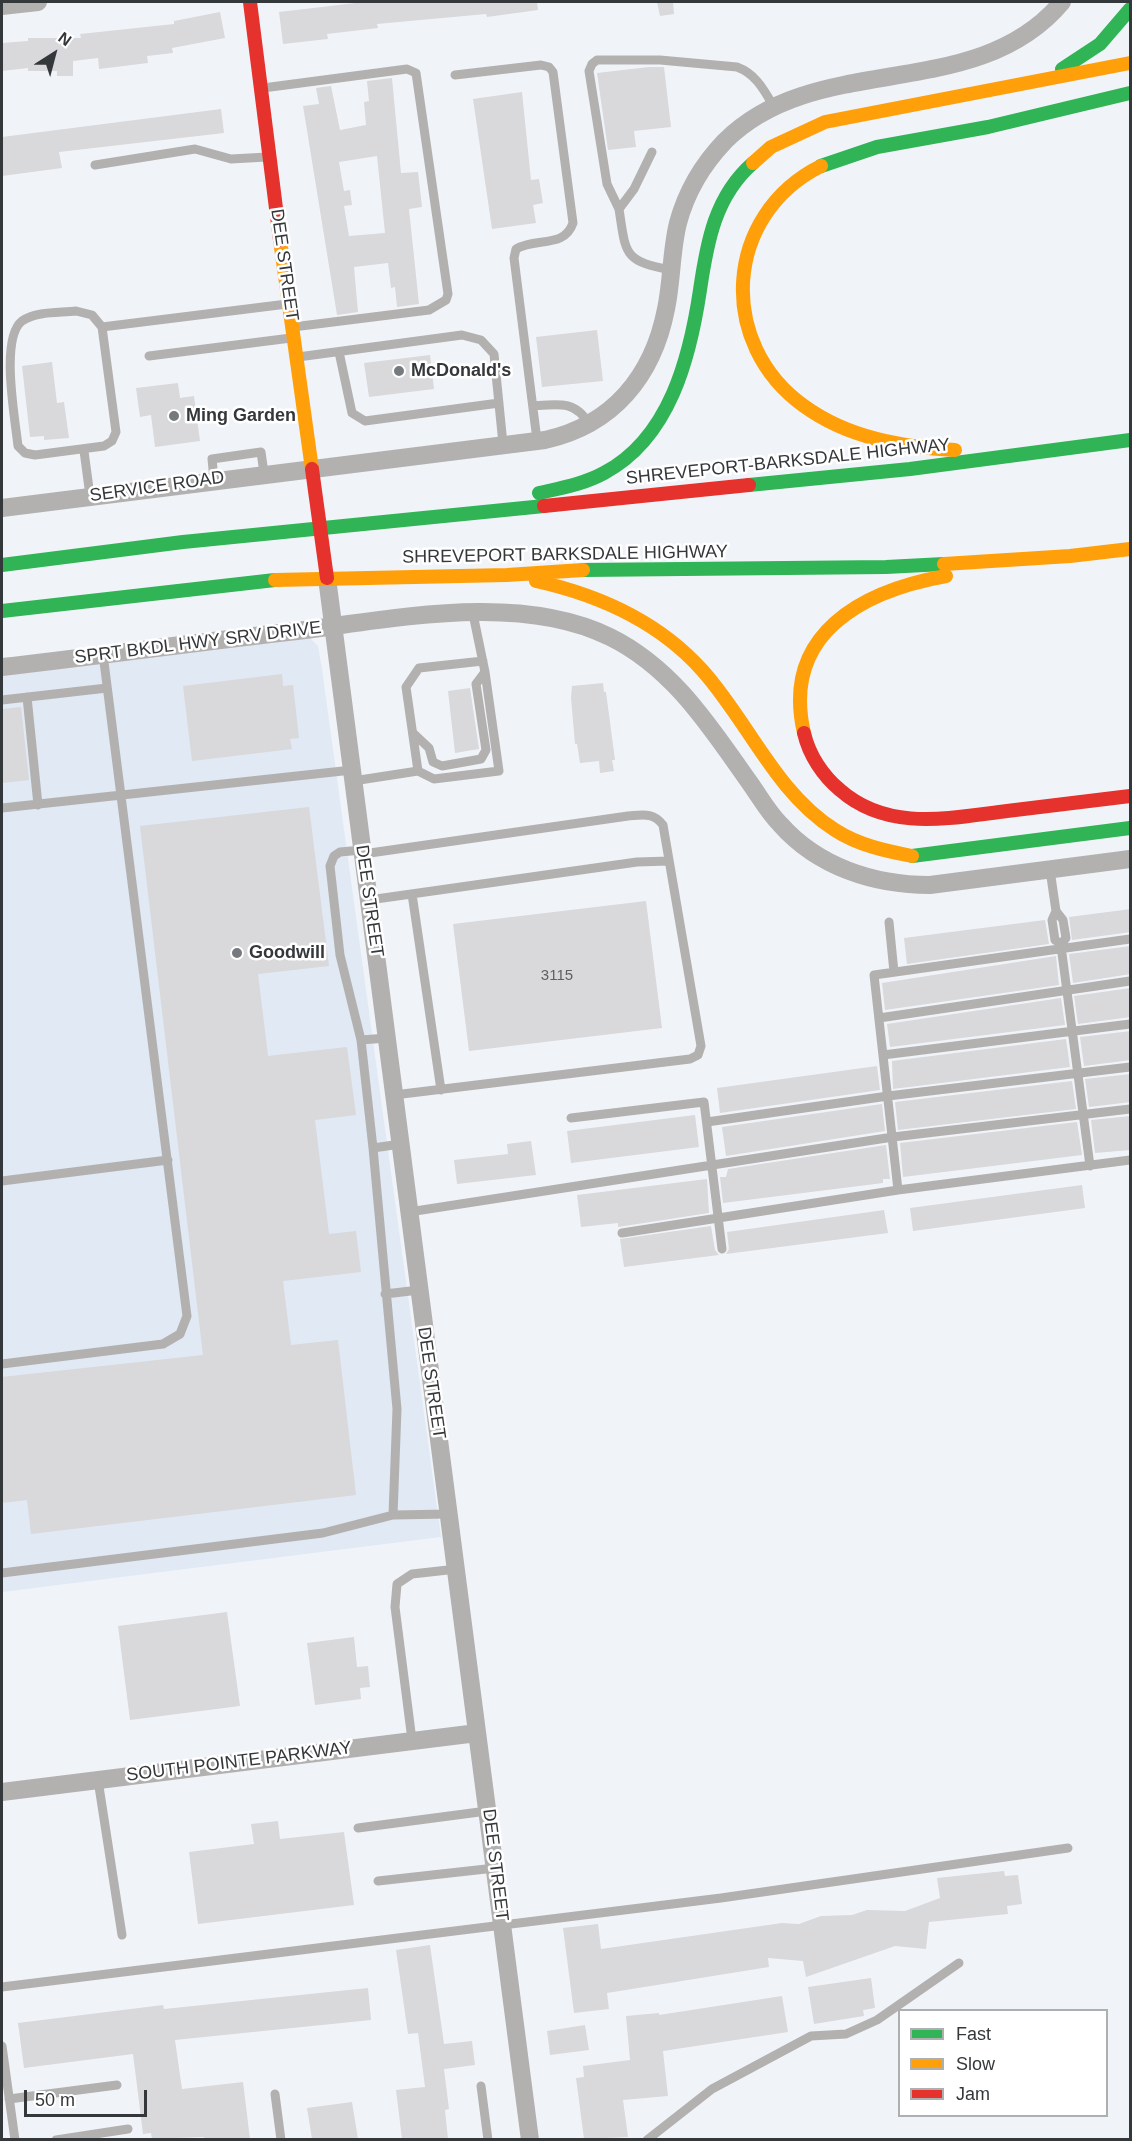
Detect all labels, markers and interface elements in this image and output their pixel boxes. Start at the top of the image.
north arrow [24,24,84,84]
text: N [55,29,75,49]
street label: DEE STREET [265,208,303,322]
place label: McDonald's [411,360,511,382]
marker: McDonald's [392,364,406,378]
place label: Ming Garden [186,405,296,427]
marker: Ming Garden [167,409,181,423]
street label: SHREVEPORT-BARKSDALE HIGHWAY [625,434,951,490]
street label: SERVICE ROAD [88,467,226,507]
street label: SHREVEPORT BARKSDALE HIGHWAY [402,541,728,569]
street label: SPRT BKDL HWY SRV DRIVE [73,617,323,669]
street label: DEE STREET [350,844,388,958]
place label: Goodwill [249,942,325,964]
marker: Goodwill [230,946,244,960]
house number: 3115 [541,967,573,985]
street label: DEE STREET [412,1326,450,1440]
street label: SOUTH POINTE PARKWAY [125,1737,353,1787]
street label: DEE STREET [477,1808,513,1922]
legend [898,2009,1108,2117]
text: Fast [956,2024,991,2044]
text: Slow [956,2054,995,2074]
scale bar [27,2078,150,2116]
text: Jam [956,2084,990,2104]
text: 50 m [35,2090,75,2110]

